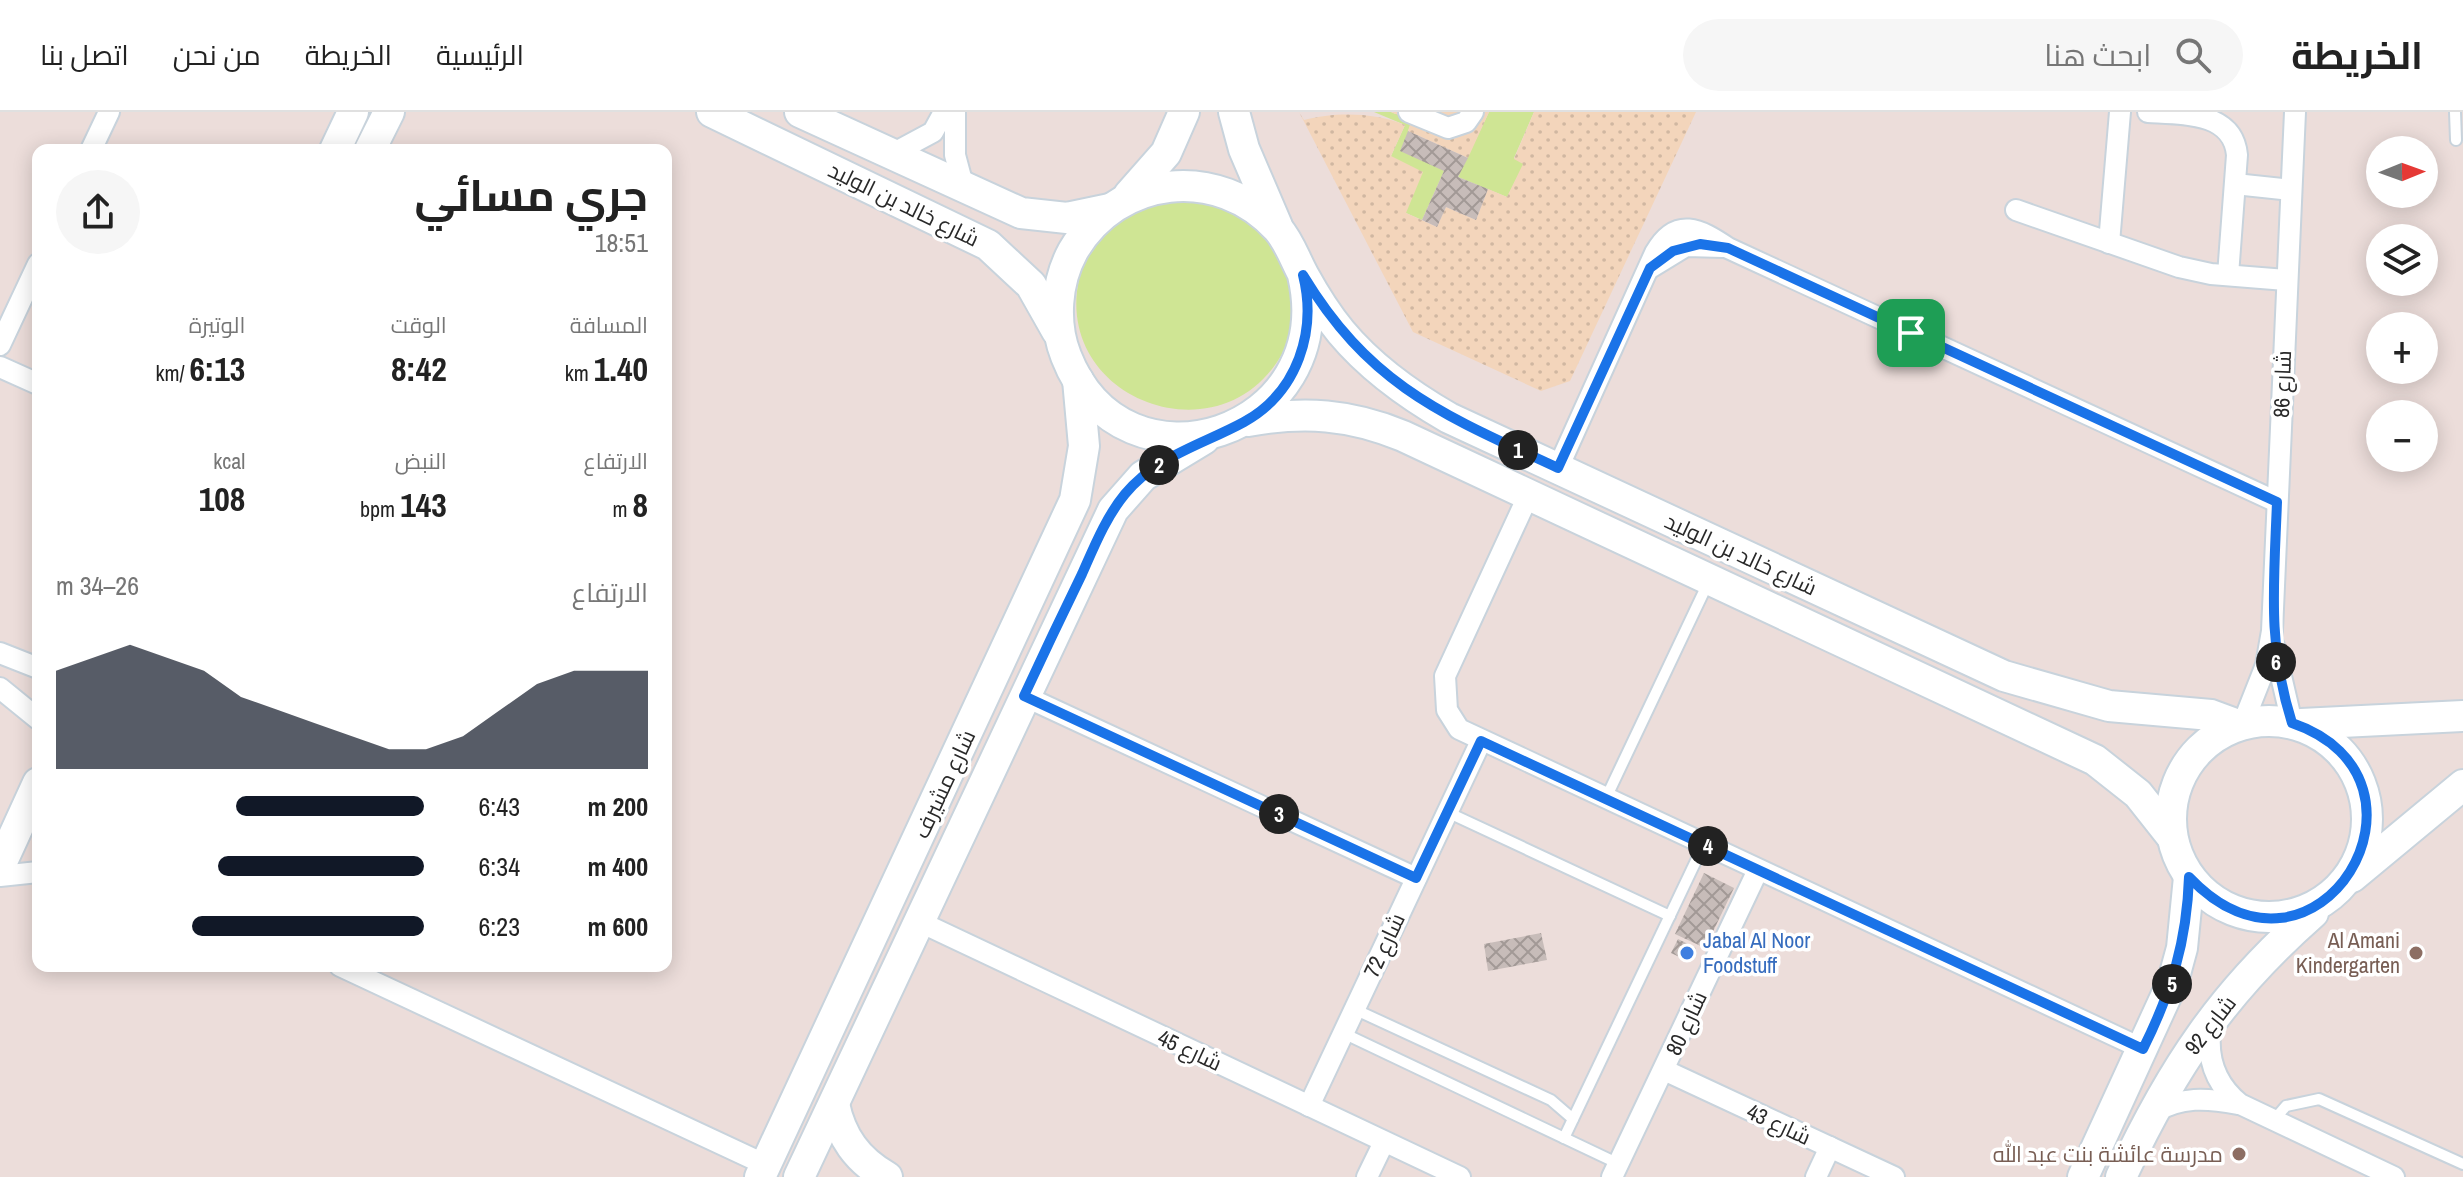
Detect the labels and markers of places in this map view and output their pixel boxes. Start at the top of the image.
pin [1877,299,1945,367]
pin: 1 [1498,430,1538,470]
pin: 2 [1139,445,1179,485]
pin: 6 [2256,642,2296,682]
pin: 3 [1259,794,1299,834]
pin: 4 [1688,826,1728,866]
place label: Jabal Al Noor Foodstuff [1703,925,1810,980]
place label: Al Amani Kindergarten [2296,925,2400,980]
marker: Jabal Al Noor Foodstuff [1678,944,1696,962]
marker: Al Amani Kindergarten [2407,944,2425,962]
pin: 5 [2152,964,2192,1004]
place label: مدرسة عائشة بنت عبد الله [1993,1139,2223,1169]
marker: مدرسة عائشة بنت عبد الله [2230,1145,2248,1163]

